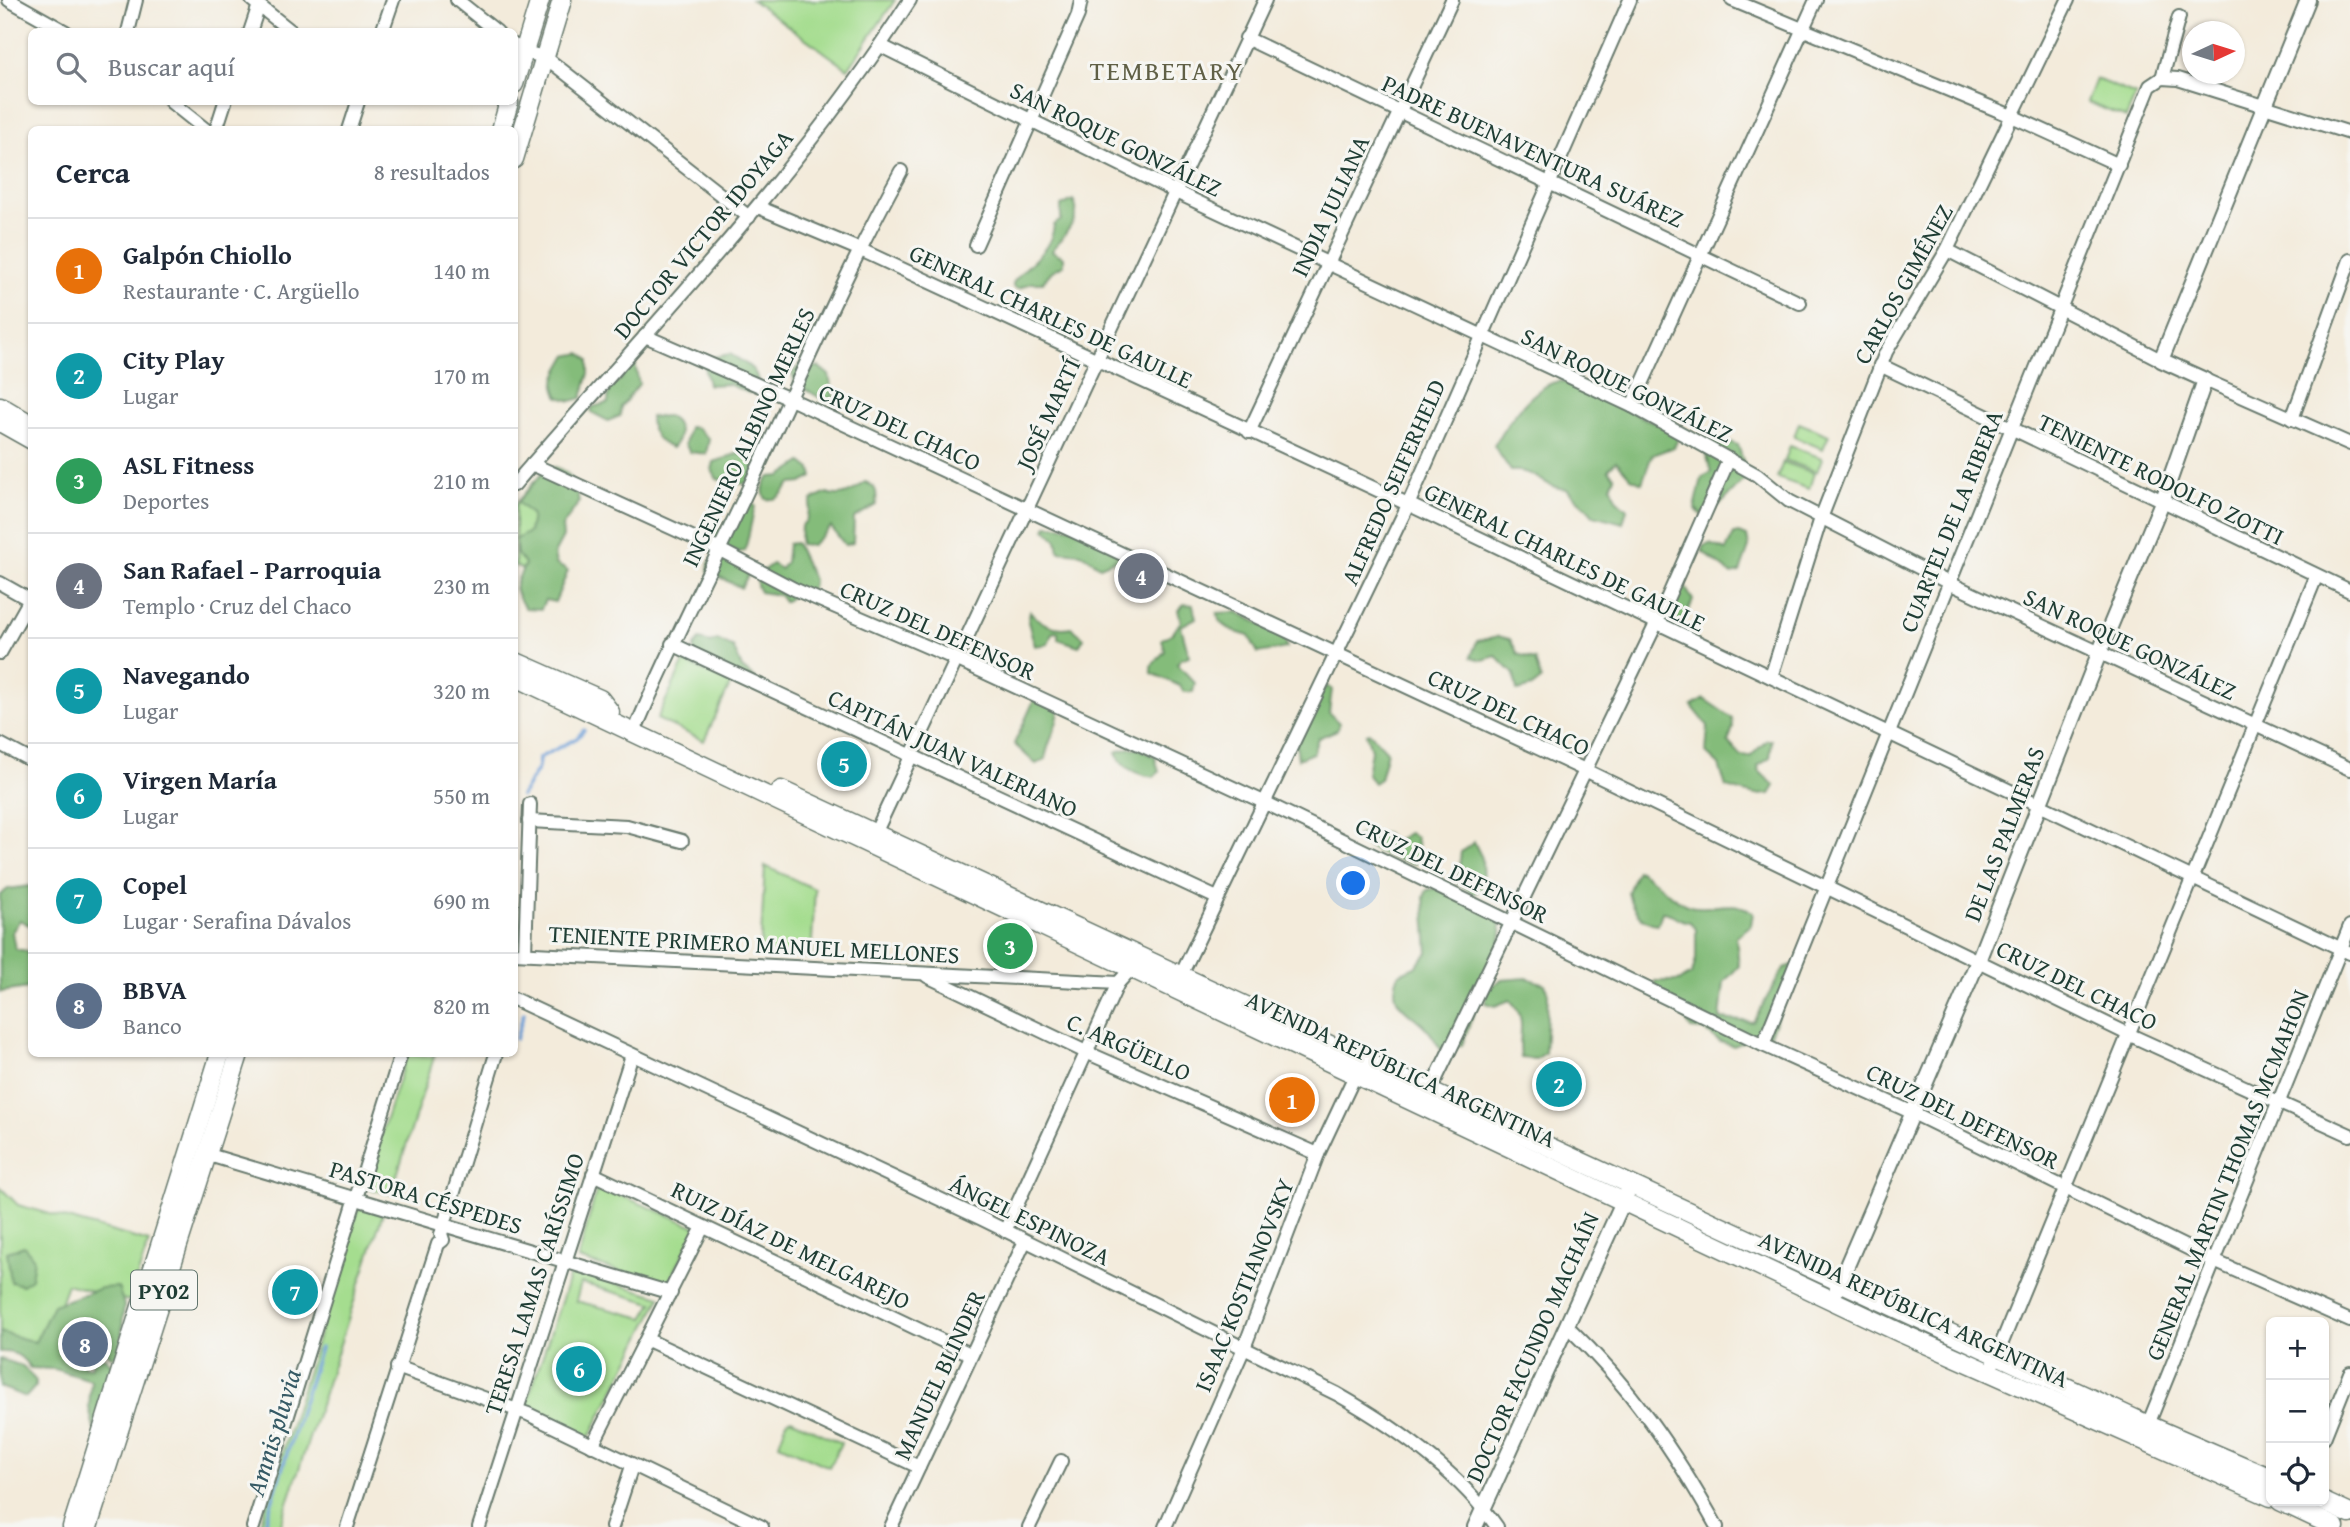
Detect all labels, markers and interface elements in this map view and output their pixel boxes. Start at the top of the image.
north arrow [2182,21,2245,84]
search box [28,28,518,105]
text: Buscar aquí [108,47,235,86]
icon: search [52,48,90,86]
district label: TEMBETARY [1090,51,1244,90]
street label: PADRE BUENAVENTURA SUÁREZ [1377,66,1689,236]
street label: SAN ROQUE GONZÁLEZ [1004,72,1228,206]
street label: DOCTOR VICTOR IDOYAGA [605,121,801,346]
street label: INDIA JULIANA [1282,129,1378,282]
text: Cerca [56,150,130,194]
text: 8 resultados [374,155,490,188]
street label: CARLOS GIMÉNEZ [1845,198,1961,370]
text: Galpón Chiollo [123,235,292,274]
street label: GENERAL CHARLES DE GAULLE [904,235,1198,397]
text: 1 [73,254,85,287]
text: 140 m [433,254,490,287]
text: Restaurante · C. Argüello [123,274,359,307]
street label: INGENIERO ALBINO MERLES [673,302,823,572]
street label: SAN ROQUE GONZÁLEZ [1515,318,1739,452]
text: City Play [123,340,225,379]
street label: JOSÉ MARTÍ [1006,352,1089,478]
text: 2 [73,359,85,392]
text: 170 m [433,359,490,392]
street label: CRUZ DEL CHACO [813,374,987,480]
street label: ALFREDO SEIFERHELD [1332,374,1454,590]
text: Lugar [123,379,178,412]
street label: CUARTEL DE LA RIBERA [1890,404,2012,637]
street label: TENIENTE RODOLFO ZOTTI [2032,404,2290,554]
text: ASL Fitness [123,445,254,484]
text: 3 [73,464,85,497]
text: 210 m [433,464,490,497]
street label: GENERAL CHARLES DE GAULLE [1419,474,1711,640]
text: Deportes [123,484,209,517]
text: San Rafael - Parroquia [123,550,381,589]
pin: 4 [1118,550,1164,602]
text: 4 [73,569,85,602]
text: 230 m [433,569,490,602]
street label: CRUZ DEL DEFENSOR [835,571,1042,689]
street label: SAN ROQUE GONZÁLEZ [2018,579,2242,709]
text: Templo · Cruz del Chaco [123,589,351,622]
text: Navegando [123,655,250,694]
street label: CRUZ DEL CHACO [1422,659,1596,765]
text: 5 [73,674,85,707]
text: 320 m [433,674,490,707]
street label: CAPITÁN JUAN VALERIANO [822,680,1084,826]
text: Lugar [123,694,178,727]
pin: 5 [821,738,867,790]
street label: DE LAS PALMERAS [1955,741,2053,927]
text: Virgen María [123,760,277,799]
text: 6 [73,779,85,812]
text: 550 m [433,779,490,812]
text: Lugar [123,799,178,832]
street label: CRUZ DEL DEFENSOR [1350,808,1555,932]
text: Copel [123,865,187,904]
your location [1336,866,1370,900]
text: 7 [73,884,85,917]
text: 690 m [433,884,490,917]
text: Lugar · Serafina Dávalos [123,904,351,937]
street label: TENIENTE PRIMERO MANUEL MELLONES [548,916,960,972]
pin: 3 [987,920,1033,972]
street label: CRUZ DEL CHACO [1991,931,2163,1039]
text: BBVA [123,970,187,1009]
street label: AVENIDA REPÚBLICA ARGENTINA [1240,982,1562,1157]
street label: GENERAL MARTIN THOMAS MCMAHON [2136,984,2318,1366]
text: 8 [73,989,85,1022]
text: 820 m [433,989,490,1022]
street label: C. ARGÜELLO [1061,1004,1197,1090]
text: Banco [123,1009,182,1042]
street label: CRUZ DEL DEFENSOR [1861,1054,2066,1178]
pin: 2 [1536,1058,1582,1110]
pin: 1 [1269,1074,1315,1126]
street label: TERESA LAMAS CARÍSSIMO [475,1148,593,1420]
street label: PASTORA CÉSPEDES [325,1151,527,1243]
street label: ÁNGEL ESPINOZA [944,1166,1117,1274]
street label: RUIZ DÍAZ DE MELGAREJO [666,1172,916,1318]
street label: ISAAC KOSTIANOVSKY [1185,1173,1303,1397]
street label: DOCTOR FACUNDO MACHAÍN [1456,1206,1608,1488]
street label: AVENIDA REPÚBLICA ARGENTINA [1753,1222,2075,1397]
pin: 7 [272,1266,318,1318]
road number: PY02 [131,1270,197,1310]
street label: MANUEL BLINDER [884,1284,994,1466]
map controls [2266,1317,2329,1506]
button: + [2266,1317,2329,1380]
pin: 8 [62,1318,108,1370]
pin: 6 [556,1343,602,1395]
water label: Amnis pluvia [235,1364,311,1501]
button: − [2266,1380,2329,1443]
button: locate [2266,1443,2329,1506]

